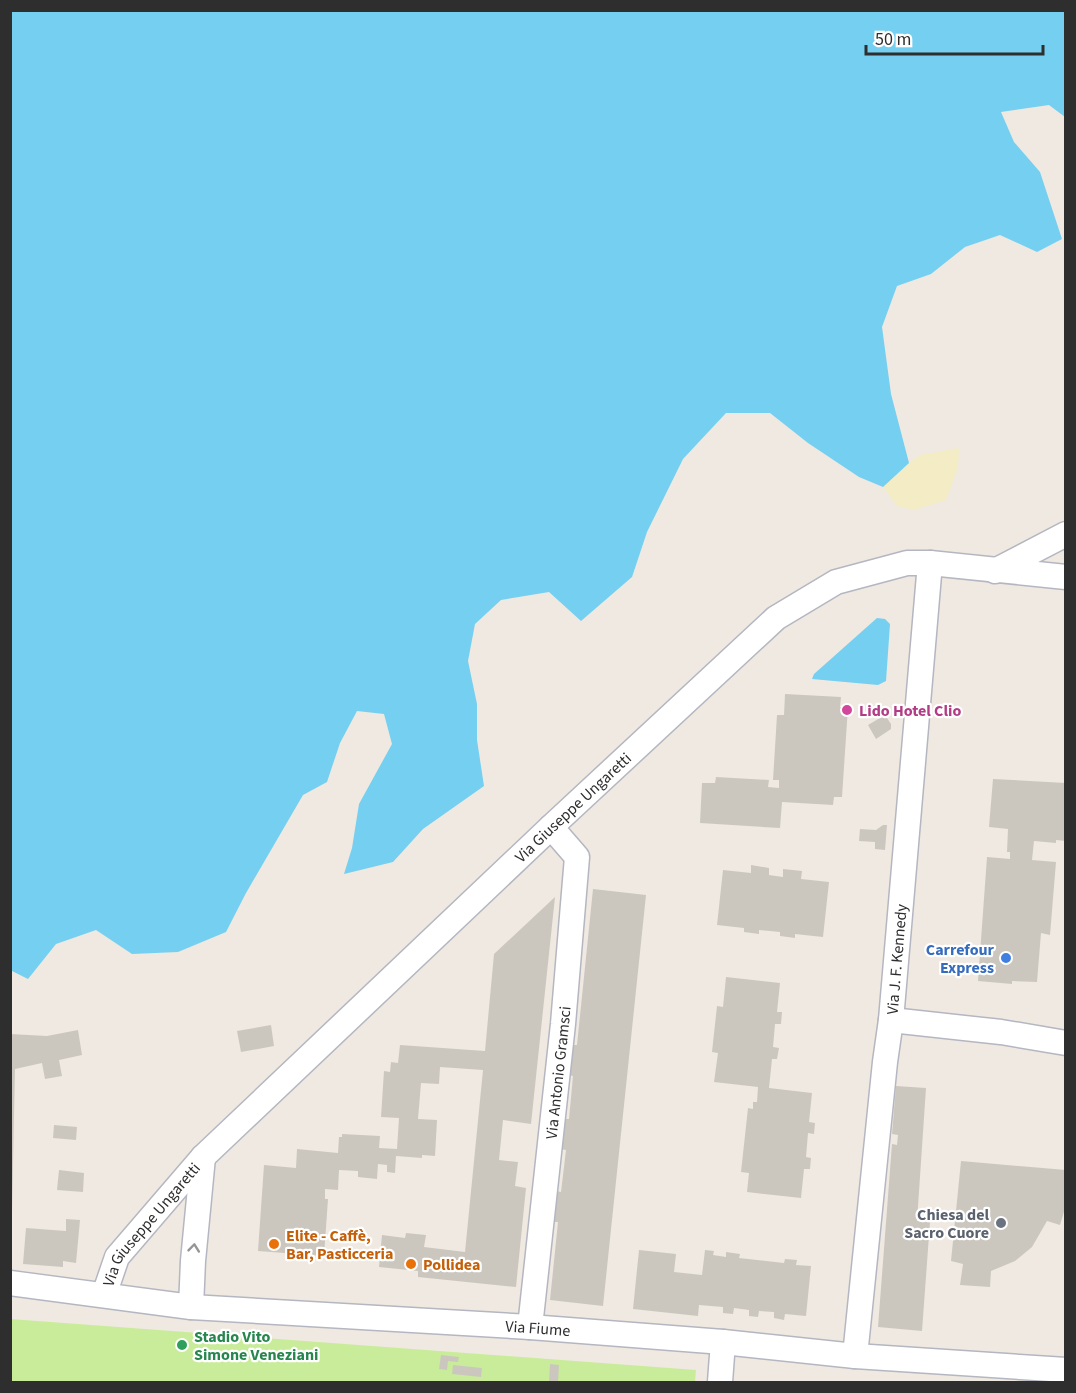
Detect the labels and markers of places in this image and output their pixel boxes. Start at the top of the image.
place label: Lido Hotel Clio [859,700,961,722]
marker: Lido Hotel Clio [840,703,854,717]
place label: Carrefour Express [926,939,995,979]
marker: Carrefour Express [999,951,1013,965]
place label: Chiesa del Sacro Cuore [904,1204,989,1244]
marker: Chiesa del Sacro Cuore [994,1216,1008,1230]
place label: Elite - Caffè, Bar, Pasticceria [286,1225,393,1265]
marker: Elite - Caffè, Bar, Pasticceria [267,1237,281,1251]
place label: Pollidea [423,1254,480,1276]
marker: Pollidea [404,1257,418,1271]
place label: Stadio Vito Simone Veneziani [194,1326,319,1366]
marker: Stadio Vito Simone Veneziani [175,1338,189,1352]

